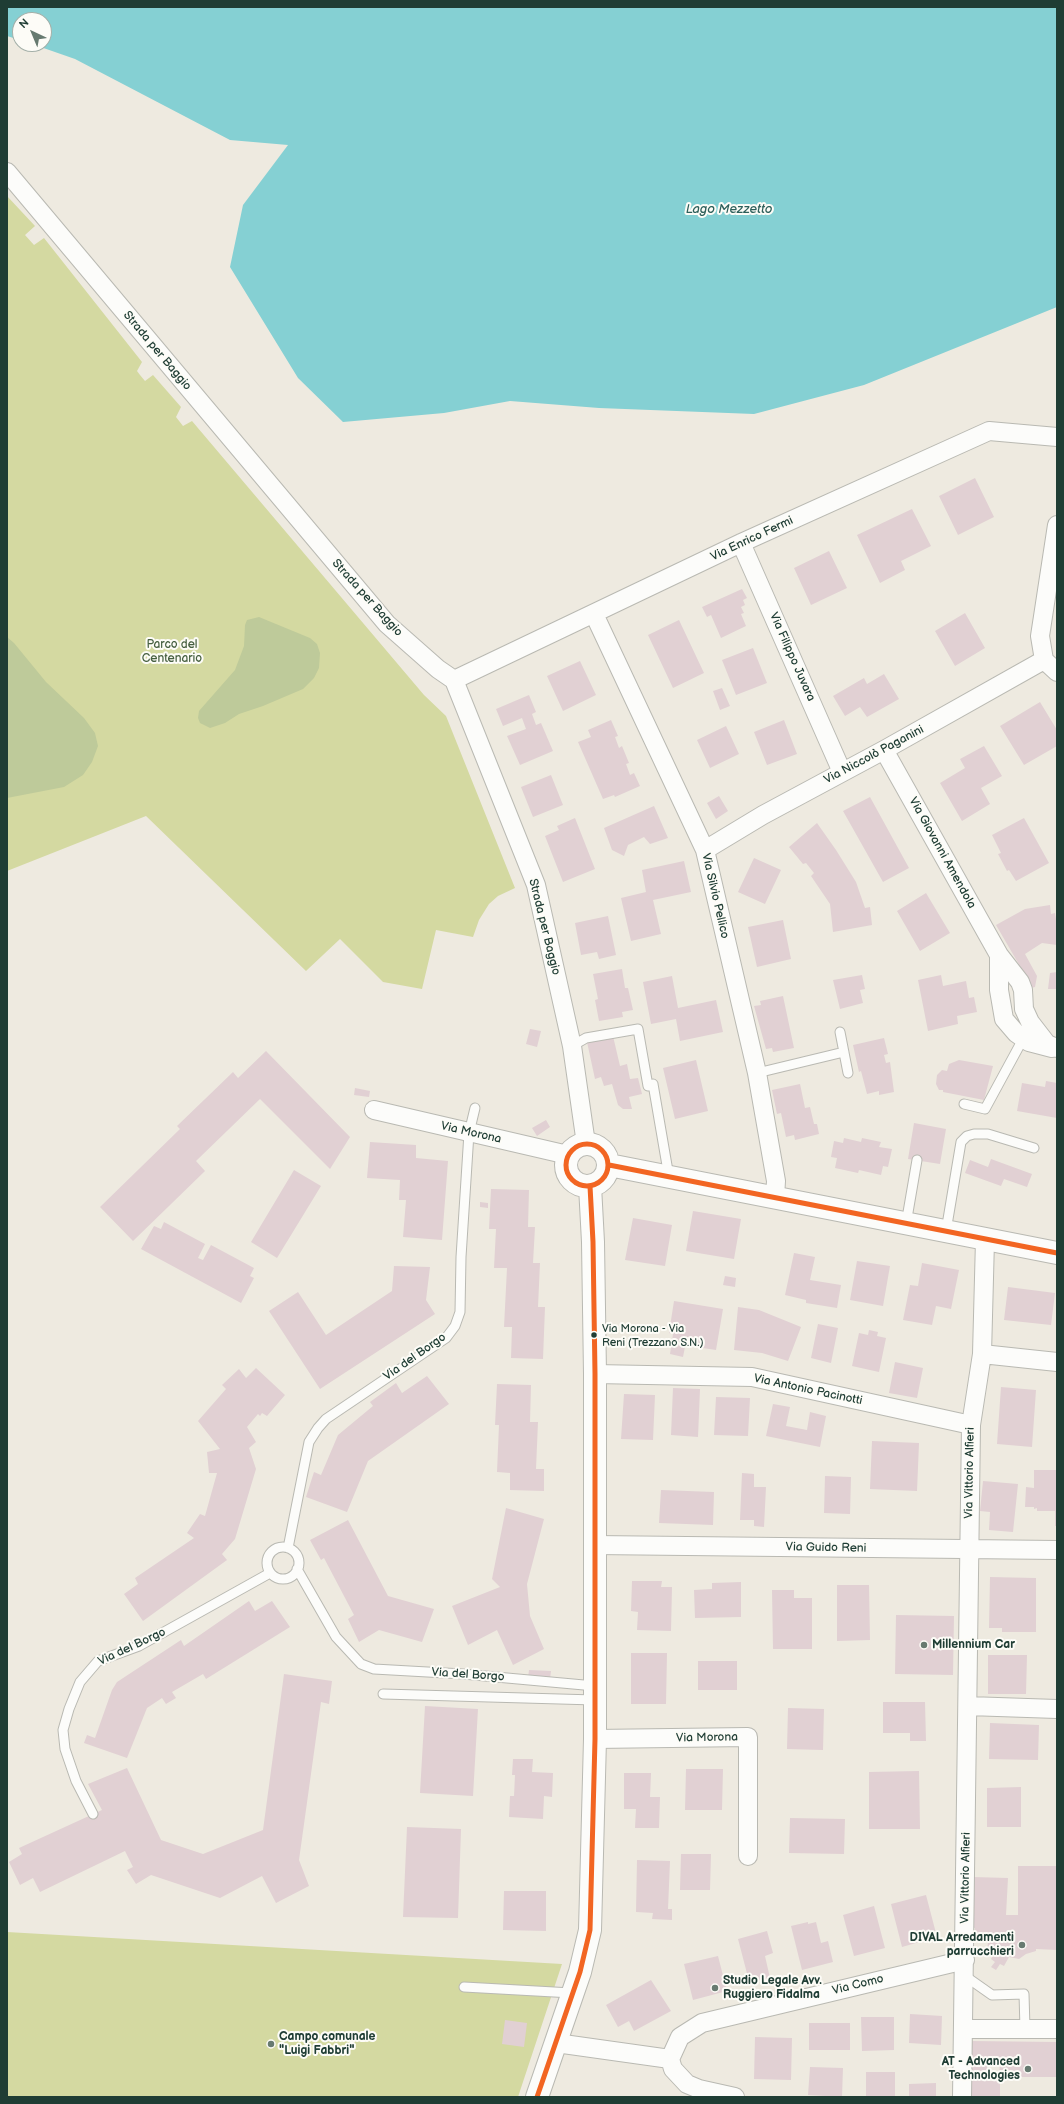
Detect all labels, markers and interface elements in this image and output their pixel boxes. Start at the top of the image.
north arrow [12,12,52,52]
text: N [17,16,31,31]
water label: Lago Mezzetto [686,202,772,218]
street label: Strada per Baggio [120,308,194,394]
street label: Via Enrico Fermi [708,514,796,564]
street label: Strada per Baggio [329,556,405,640]
street label: Via Filippo Juvara [766,610,818,704]
park label: Parco del Centenario [142,638,202,666]
street label: Via Niccolò Paganini [822,723,926,787]
street label: Via Giovanni Amendola [905,795,979,911]
street label: Via Silvio Pellico [698,852,732,940]
street label: Strada per Baggio [525,877,563,977]
street label: Via Morona [439,1119,503,1147]
place label: Via Morona - Via Reni (Trezzano S.N.) [602,1322,704,1348]
street label: Via del Borgo [381,1330,449,1384]
marker: Via Morona - Via Reni (Trezzano S.N.) [589,1330,599,1340]
street label: Via Antonio Pacinotti [752,1371,864,1409]
street label: Via Vittorio Alfieri [962,1427,978,1519]
street label: Via Guido Reni [785,1540,867,1556]
street label: Via del Borgo [96,1625,168,1669]
place label: Millennium Car [932,1638,1015,1652]
marker: Millennium Car [919,1640,929,1650]
street label: Via del Borgo [431,1665,505,1685]
street label: Via Morona [676,1730,738,1746]
street label: Via Vittorio Alfieri [958,1832,974,1924]
place label: DIVAL Arredamenti parrucchieri [910,1931,1014,1959]
marker: DIVAL Arredamenti parrucchieri [1017,1940,1027,1950]
street label: Via Como [831,1972,885,1998]
place label: Studio Legale Avv. Ruggiero Fidalma [723,1974,822,2002]
marker: Studio Legale Avv. Ruggiero Fidalma [710,1983,720,1993]
place label: Campo comunale "Luigi Fabbri" [279,2030,375,2058]
marker: Campo comunale "Luigi Fabbri" [266,2039,276,2049]
place label: AT - Advanced Technologies [942,2055,1020,2083]
marker: AT - Advanced Technologies [1023,2064,1033,2074]

